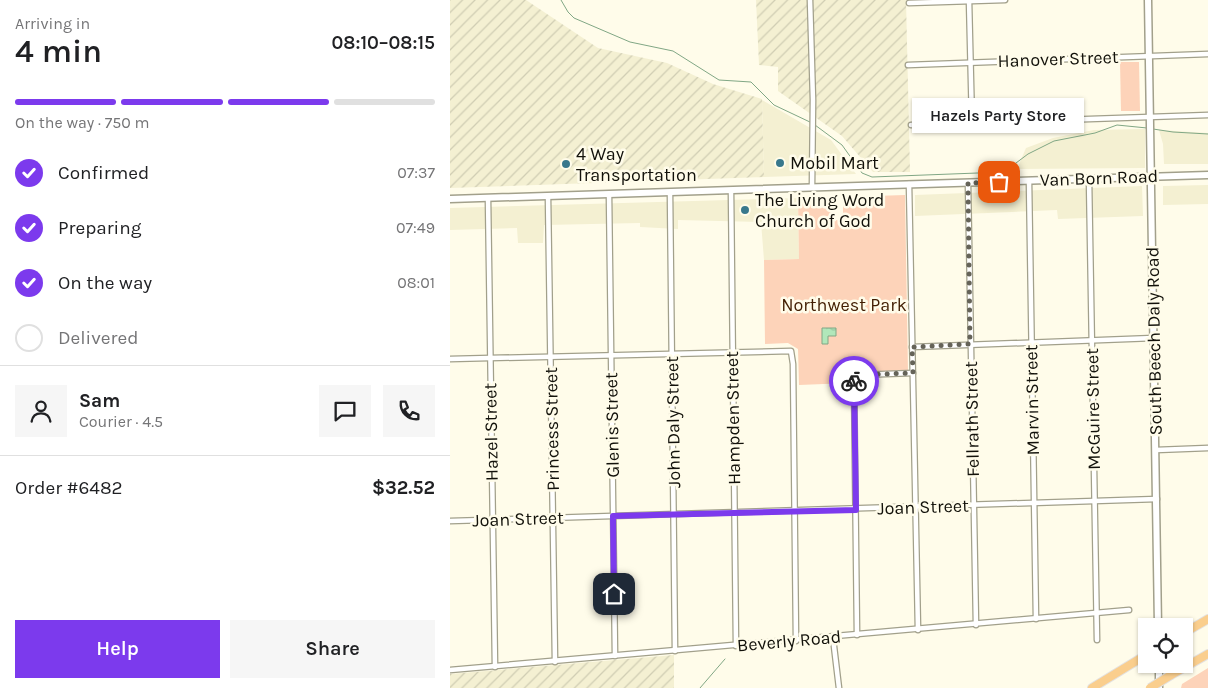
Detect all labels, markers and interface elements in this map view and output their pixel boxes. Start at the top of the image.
text: Arriving in [15,14,90,33]
text: 08:10–08:15 [332,32,435,54]
text: 4 min [15,33,102,70]
street label: Hanover Street [997,46,1119,72]
callout: Hazels Party Store [913,97,1085,132]
text: Hazels Party Store [930,106,1066,125]
text: On the way · 750 m [15,113,150,132]
place label: 4 Way Transportation [576,143,697,186]
place label: Mobil Mart [790,152,879,174]
marker: Mobil Mart [774,157,786,169]
marker: 4 Way Transportation [560,158,572,170]
icon: check [15,159,43,187]
pin [978,161,1020,203]
text: Confirmed [58,162,149,184]
text: 07:37 [397,163,435,182]
street label: Van Born Road [1039,165,1159,191]
icon: bag [985,168,1013,196]
place label: The Living Word Church of God [755,189,884,232]
marker: The Living Word Church of God [739,204,751,216]
icon: check [15,214,43,242]
text: Preparing [58,217,141,239]
text: 07:49 [396,218,435,237]
street label: South Beech Daly Road [1141,247,1167,435]
icon: check [15,269,43,297]
text: On the way [58,272,152,294]
text: 08:01 [397,273,435,292]
park label: Northwest Park [781,294,907,316]
text: Delivered [58,327,138,349]
street label: Marvin Street [1020,344,1044,455]
street label: McGuire Street [1081,348,1105,470]
street label: Hampden Street [721,351,745,485]
street label: John Daly Street [661,356,685,488]
courier [829,356,879,406]
street label: Fellrath Street [960,361,984,477]
street label: Princess Street [540,367,564,491]
icon: bike [840,367,868,395]
street label: Glenis Street [600,372,624,478]
street label: Hazel Street [479,382,503,481]
button: person [15,385,67,437]
button: chat [319,385,371,437]
button: phone [383,385,435,437]
text: Sam [79,390,120,412]
text: Courier · 4.5 [79,412,163,431]
text: Order #6482 [15,477,123,499]
text: $32.52 [372,477,435,499]
street label: Joan Street [877,494,969,520]
street label: Joan Street [472,506,564,532]
pin [593,573,635,615]
icon: home [600,580,628,608]
map controls [1138,618,1193,673]
button: locate [1138,618,1193,673]
button: Help [15,620,220,678]
button: Share [230,620,435,678]
street label: Beverly Road [736,625,842,657]

